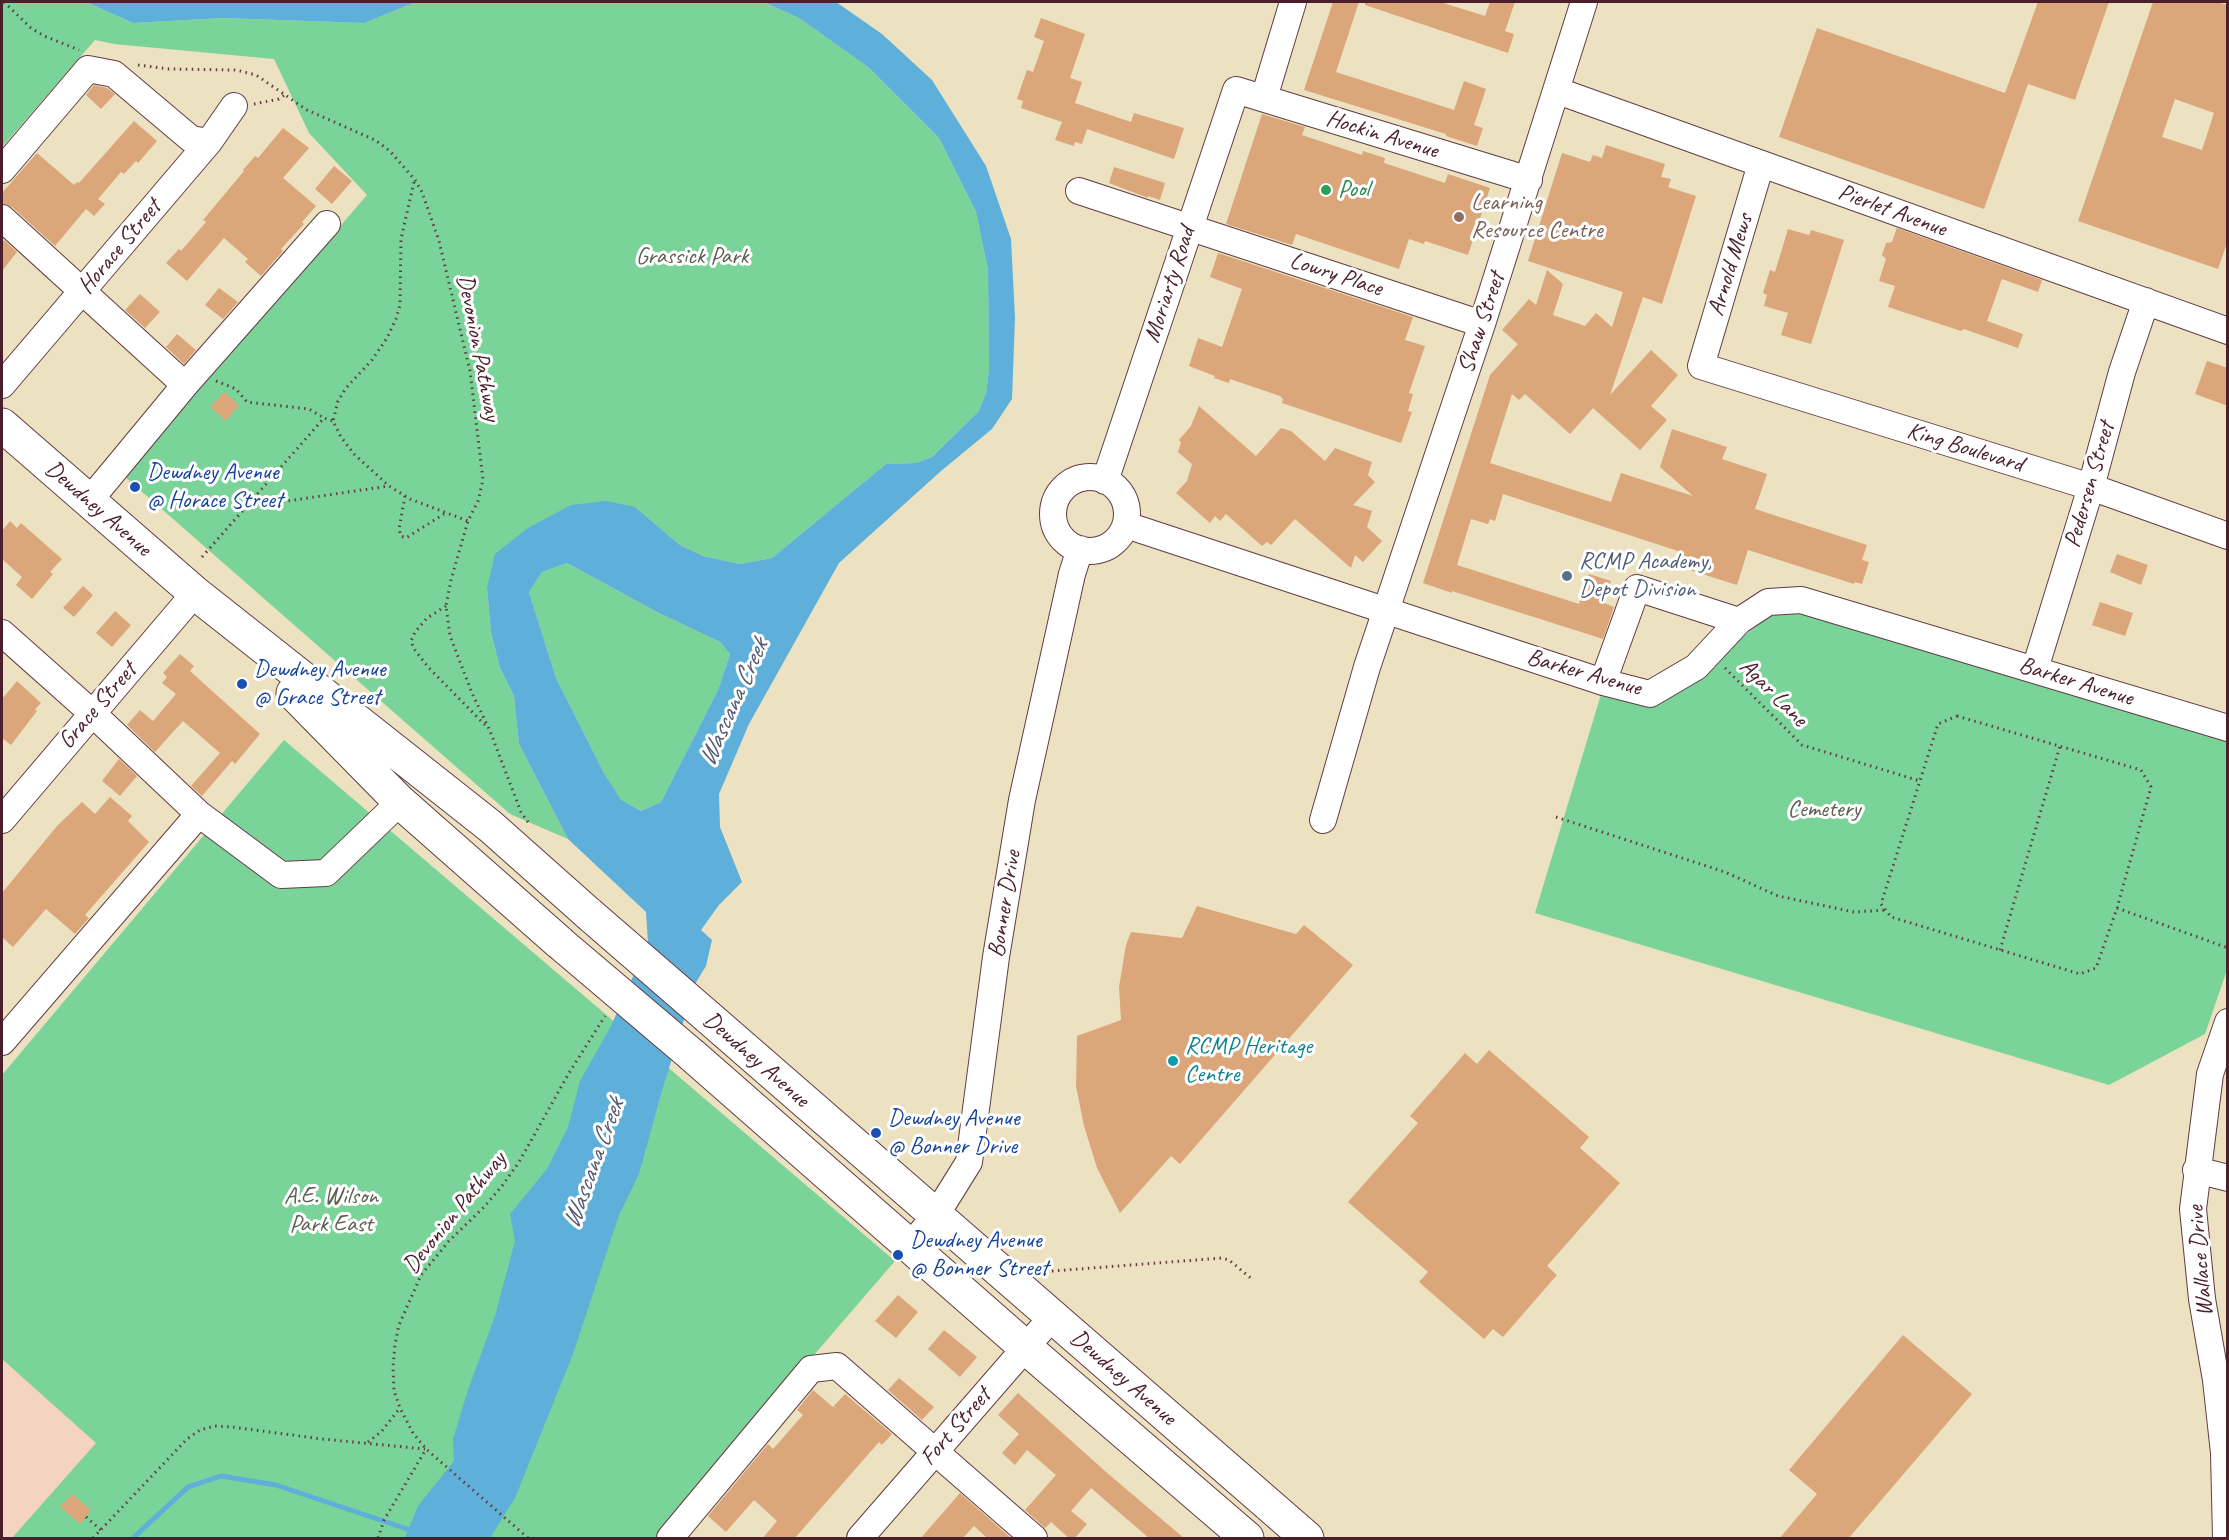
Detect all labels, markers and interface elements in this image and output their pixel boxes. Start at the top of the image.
street label: Hockin Avenue [1323,104,1441,166]
place label: Pool [1338,176,1369,204]
street label: Pierlet Avenue [1834,178,1950,244]
marker: Pool [1319,183,1333,197]
place label: Learning Resource Centre [1471,189,1602,245]
street label: Horace Street [72,194,168,300]
marker: Learning Resource Centre [1452,210,1466,224]
street label: Arnold Mews [1702,211,1760,319]
street label: Moriarty Road [1138,224,1202,346]
park label: Grassick Park [636,243,748,271]
street label: Lowry Place [1286,247,1386,303]
street label: Shaw Street [1452,269,1512,377]
street label: Devonion Pathway [450,272,506,424]
street label: King Boulevard [1903,417,2027,479]
street label: Pedersen Street [2058,419,2122,551]
street label: Dewdney Avenue [39,455,157,563]
place label: Dewdney Avenue @ Horace Street [147,459,283,515]
marker: Dewdney Avenue @ Horace Street [128,480,142,494]
place label: RCMP Academy, Depot Division [1579,548,1712,604]
marker: RCMP Academy, Depot Division [1560,569,1574,583]
water label: Wascana Creek [692,635,776,771]
street label: Barker Avenue [1523,643,1645,703]
street label: Barker Avenue [2015,651,2137,713]
street label: Agar Lane [1733,653,1813,733]
place label: Dewdney Avenue @ Grace Street [254,656,385,712]
street label: Grace Street [53,657,143,755]
marker: Dewdney Avenue @ Grace Street [235,677,249,691]
park label: Cemetery [1788,796,1860,824]
street label: Bonner Drive [982,848,1028,960]
street label: Dewdney Avenue [697,1006,815,1114]
place label: RCMP Heritage Centre [1185,1033,1312,1089]
marker: RCMP Heritage Centre [1166,1054,1180,1068]
water label: Wascana Creek [556,1095,632,1233]
place label: Dewdney Avenue @ Bonner Drive [888,1105,1019,1161]
marker: Dewdney Avenue @ Bonner Drive [869,1126,883,1140]
street label: Devonion Pathway [397,1146,513,1280]
park label: A.E. Wilson Park East [284,1183,378,1239]
street label: Wallace Drive [2182,1204,2220,1318]
place label: Dewdney Avenue @ Bonner Street [910,1227,1048,1283]
marker: Dewdney Avenue @ Bonner Street [891,1248,905,1262]
street label: Dewdney Avenue [1064,1324,1182,1432]
street label: Fort Street [914,1382,998,1472]

